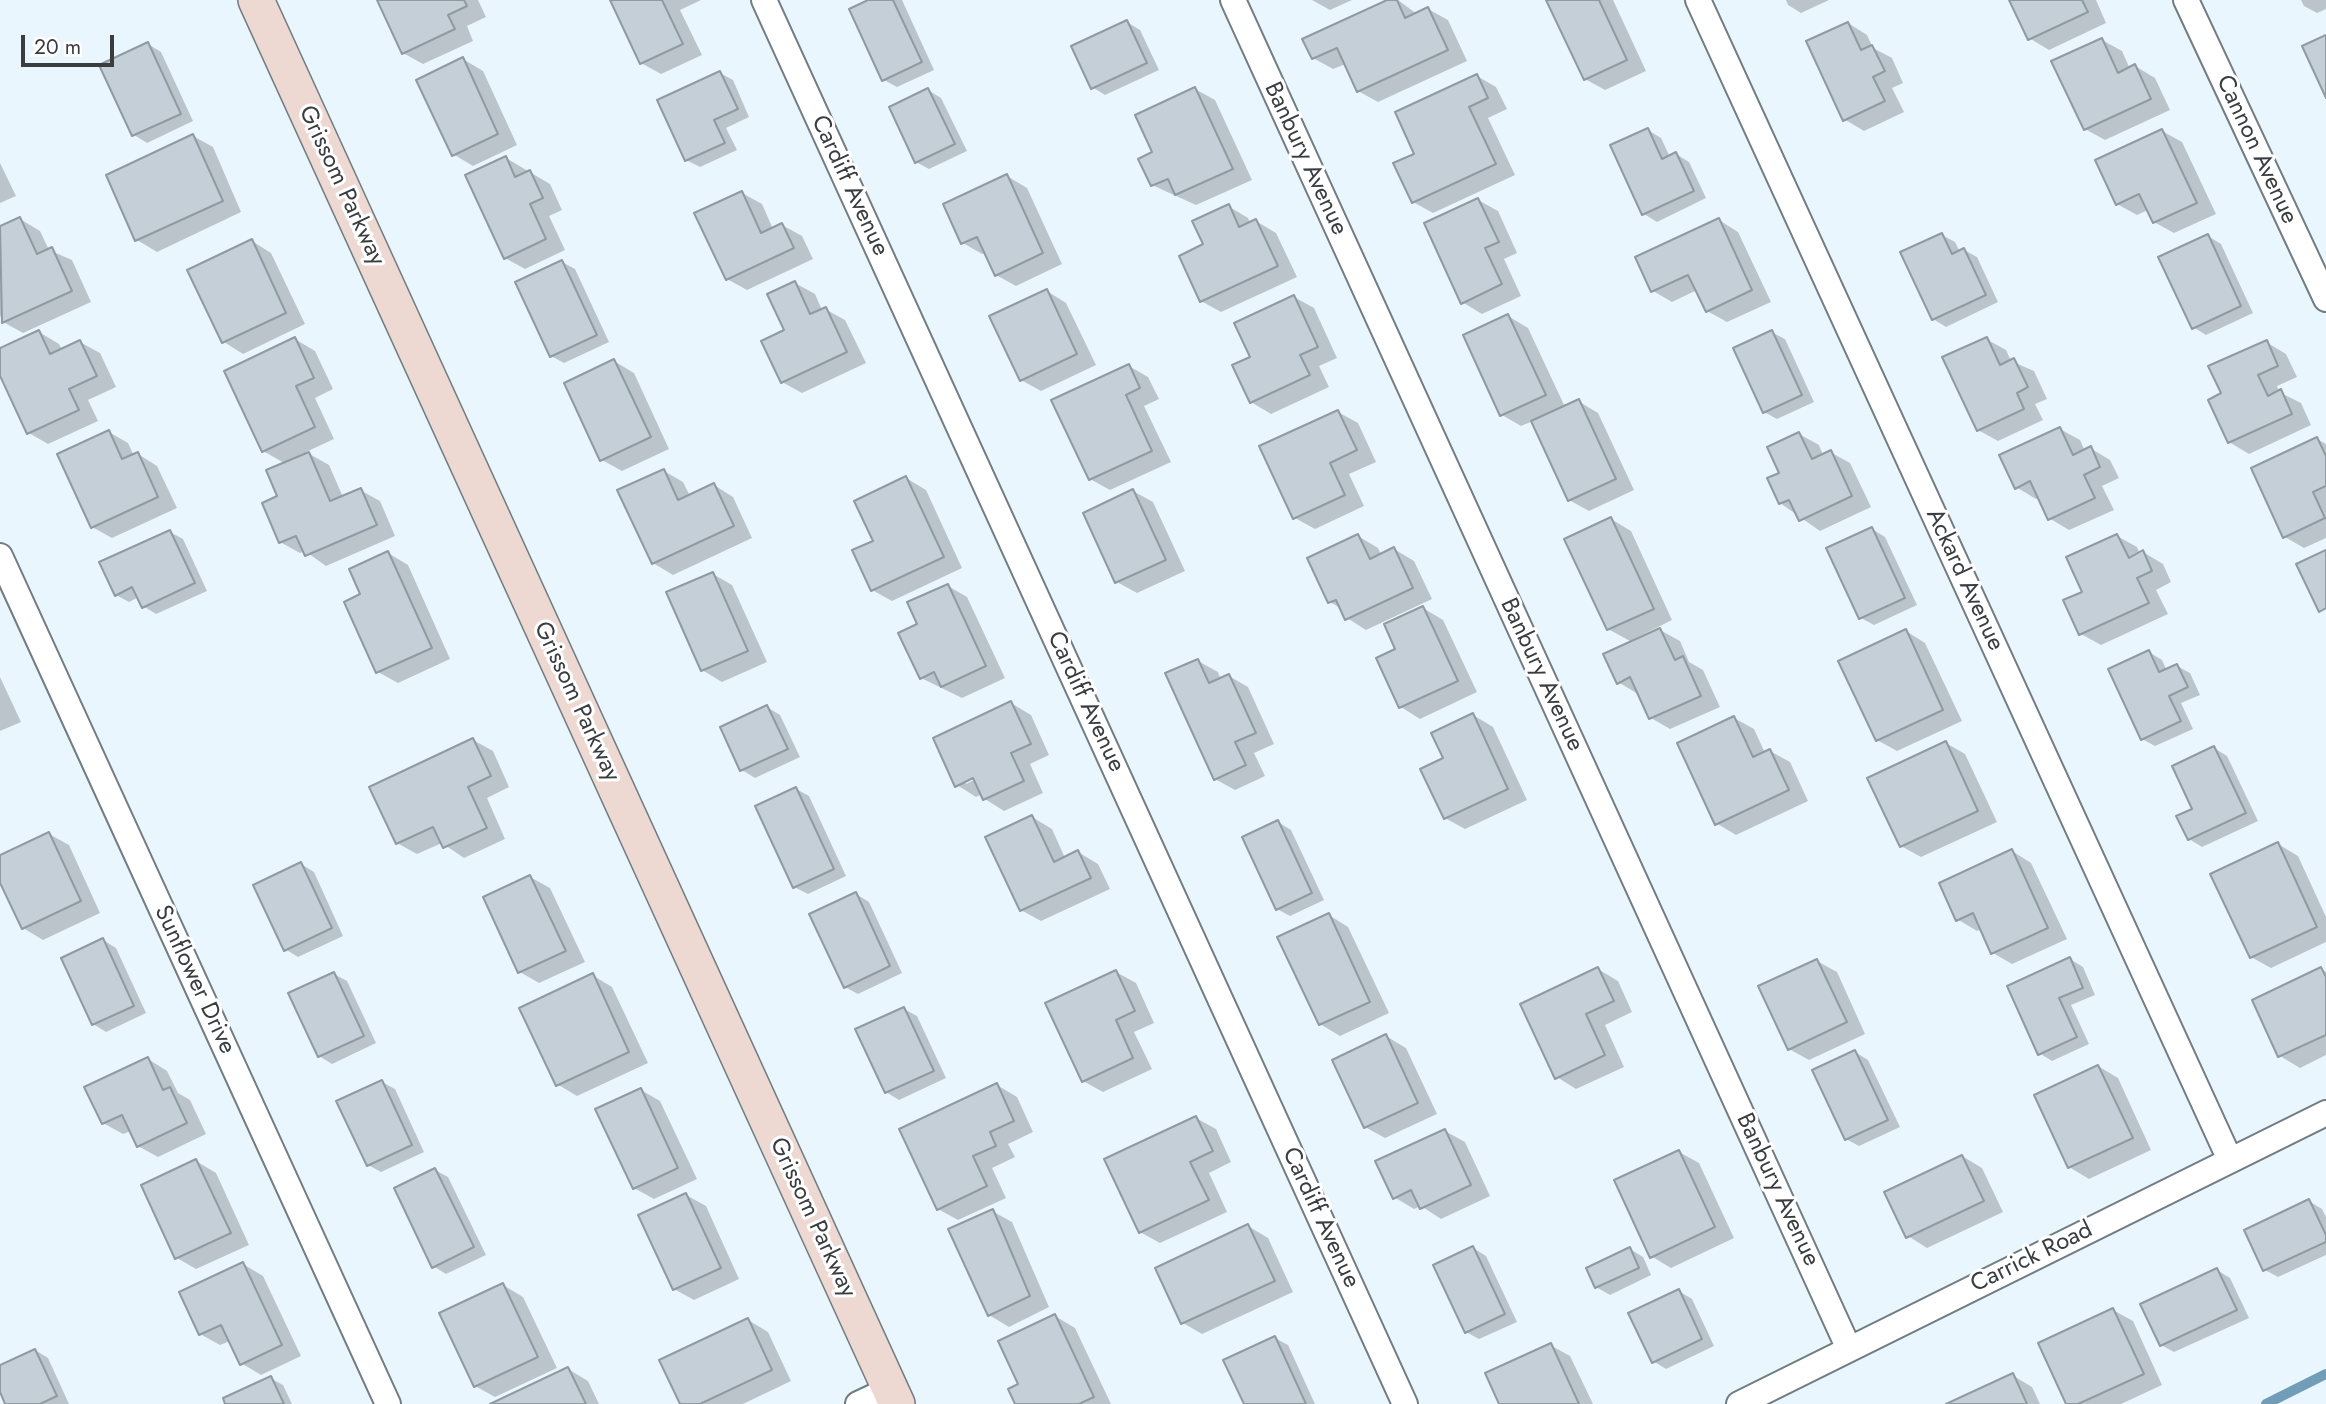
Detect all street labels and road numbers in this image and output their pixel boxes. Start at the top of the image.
street label: Cannon Avenue [2209,71,2303,229]
street label: Banbury Avenue [1257,78,1353,240]
street label: Grissom Parkway [291,102,391,270]
street label: Cardiff Avenue [804,111,894,261]
street label: Ackard Avenue [1919,504,2009,656]
street label: Banbury Avenue [1493,594,1589,756]
street label: Grissom Parkway [526,618,626,786]
street label: Cardiff Avenue [1040,627,1130,777]
street label: Sunflower Drive [147,901,241,1059]
street label: Banbury Avenue [1729,1109,1825,1271]
street label: Grissom Parkway [762,1134,862,1302]
street label: Cardiff Avenue [1275,1143,1365,1293]
street label: Carrick Road [1967,1216,2097,1300]

